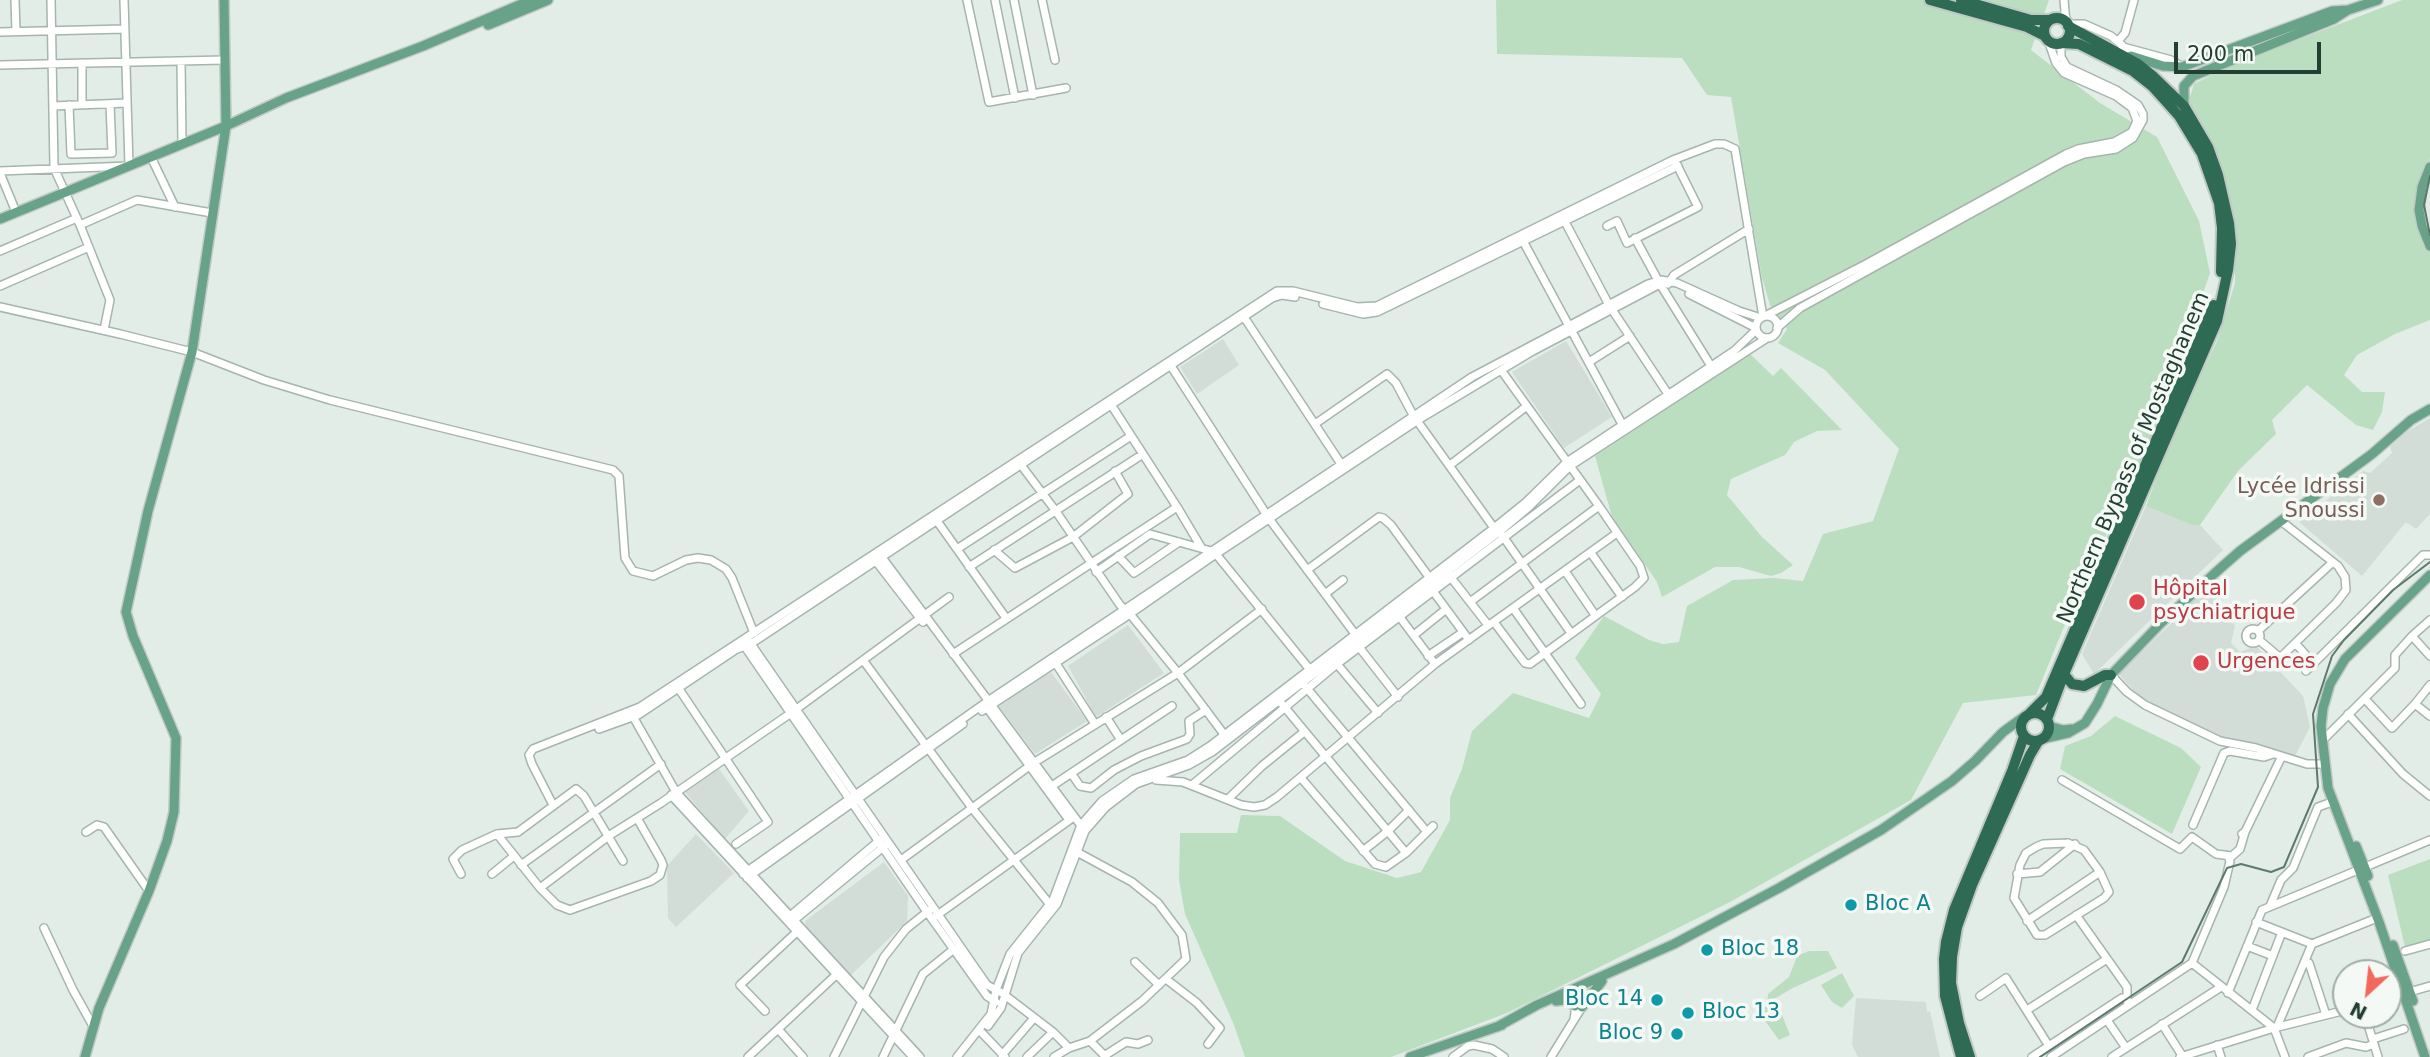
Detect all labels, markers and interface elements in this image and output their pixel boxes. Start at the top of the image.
scale bar [2178,28,2325,72]
text: 200 m [2187,42,2254,66]
street label: Northern Bypass of Mostaghanem [2053,288,2215,628]
place label: Lycée Idrissi Snoussi [2237,475,2365,525]
marker: Lycée Idrissi Snoussi [2371,492,2387,508]
place label: Hôpital psychiatrique [2153,577,2296,627]
marker: Hôpital psychiatrique [2127,592,2147,612]
place label: Urgences [2217,650,2316,676]
marker: Urgences [2191,653,2211,673]
place label: Bloc A [1865,892,1931,918]
marker: Bloc A [1843,897,1859,913]
place label: Bloc 18 [1721,937,1799,963]
marker: Bloc 18 [1699,942,1715,958]
north arrow [2332,959,2402,1029]
place label: Bloc 14 [1565,987,1643,1013]
marker: Bloc 14 [1649,992,1665,1008]
text: N [2346,998,2370,1024]
place label: Bloc 13 [1702,1000,1780,1026]
marker: Bloc 13 [1680,1005,1696,1021]
place label: Bloc 9 [1598,1021,1663,1047]
marker: Bloc 9 [1669,1026,1685,1042]

